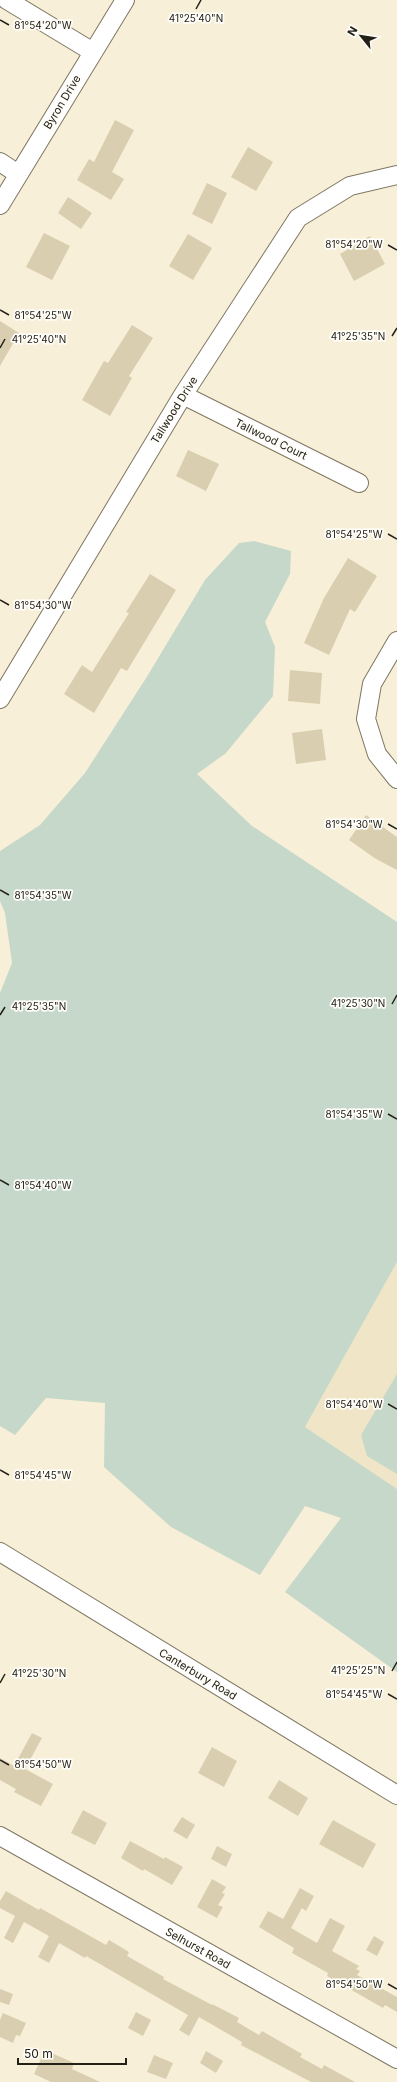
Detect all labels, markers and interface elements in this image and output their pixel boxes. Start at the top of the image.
text: 41°25'40"N [169,12,223,24]
north arrow [341,16,381,56]
text: 81°54'20"W [14,19,72,31]
text: N [344,24,360,38]
street label: Byron Drive [40,72,84,132]
text: 81°54'20"W [325,238,383,250]
text: 81°54'25"W [14,309,72,321]
text: 41°25'35"N [331,330,385,342]
text: 41°25'40"N [12,333,66,345]
street label: Tallwood Drive [148,374,200,446]
street label: Tallwood Court [233,415,310,463]
text: 81°54'25"W [325,528,383,540]
text: 81°54'30"W [14,599,72,611]
text: 81°54'30"W [325,818,383,830]
text: 81°54'35"W [14,889,72,901]
text: 41°25'30"N [331,997,385,1009]
text: 41°25'35"N [12,1000,66,1012]
text: 81°54'35"W [325,1108,383,1120]
text: 81°54'40"W [14,1179,72,1191]
text: 81°54'40"W [325,1398,383,1410]
text: 81°54'45"W [15,1469,72,1481]
street label: Canterbury Road [157,1645,239,1703]
text: 41°25'25"N [331,1664,385,1676]
text: 41°25'30"N [12,1667,66,1679]
text: 81°54'45"W [326,1688,383,1700]
text: 81°54'50"W [14,1758,72,1770]
street label: Selhurst Road [163,1924,233,1972]
text: 81°54'50"W [325,1978,383,1990]
scale bar [18,2040,126,2066]
text: 50 m [24,2046,53,2061]

